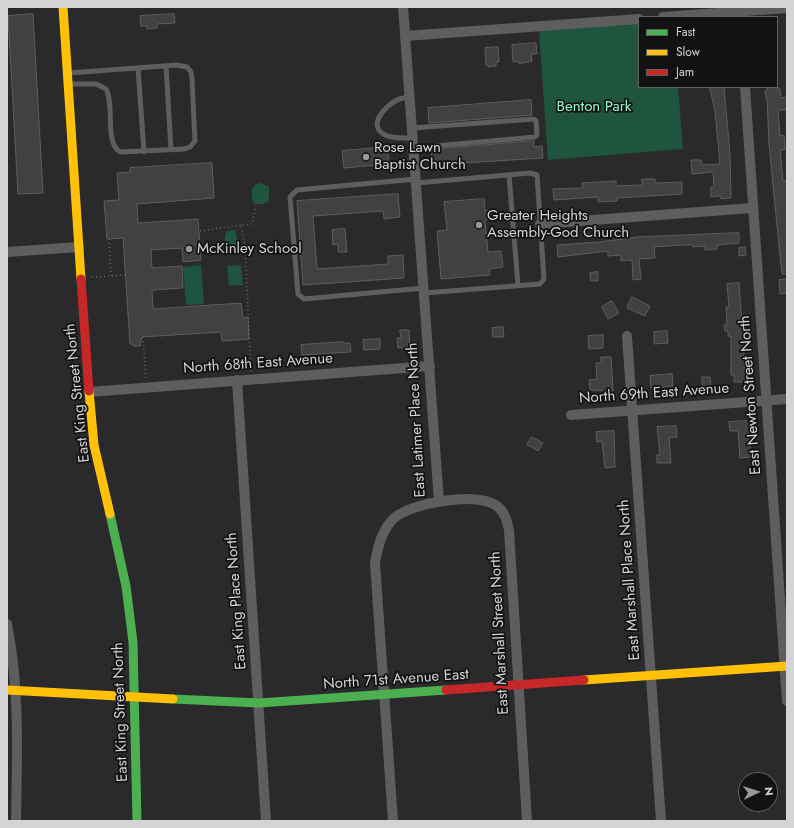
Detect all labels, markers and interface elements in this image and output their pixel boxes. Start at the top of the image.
legend [638,16,778,88]
text: Fast [676,23,695,41]
text: Slow [676,43,700,61]
text: Jam [676,63,694,81]
park label: Benton Park [557,98,631,116]
place label: Rose Lawn Baptist Church [374,139,466,174]
marker: Rose Lawn Baptist Church [361,152,371,162]
place label: Greater Heights Assembly-God Church [487,207,629,242]
marker: Greater Heights Assembly-God Church [474,220,484,230]
place label: McKinley School [197,240,302,258]
marker: McKinley School [184,244,194,254]
street label: East Newton Street North [736,315,766,475]
street label: East King Street North [62,323,94,463]
street label: East Latimer Place North [404,342,430,498]
street label: North 68th East Avenue [183,350,333,378]
street label: North 69th East Avenue [578,380,730,408]
street label: East Marshall Place North [615,499,645,661]
street label: East King Place North [223,532,251,670]
street label: East Marshall Street North [487,551,513,715]
street label: East King Street North [110,642,132,782]
street label: North 71st Avenue East [323,666,469,694]
north arrow [738,772,778,812]
text: N [761,786,777,796]

